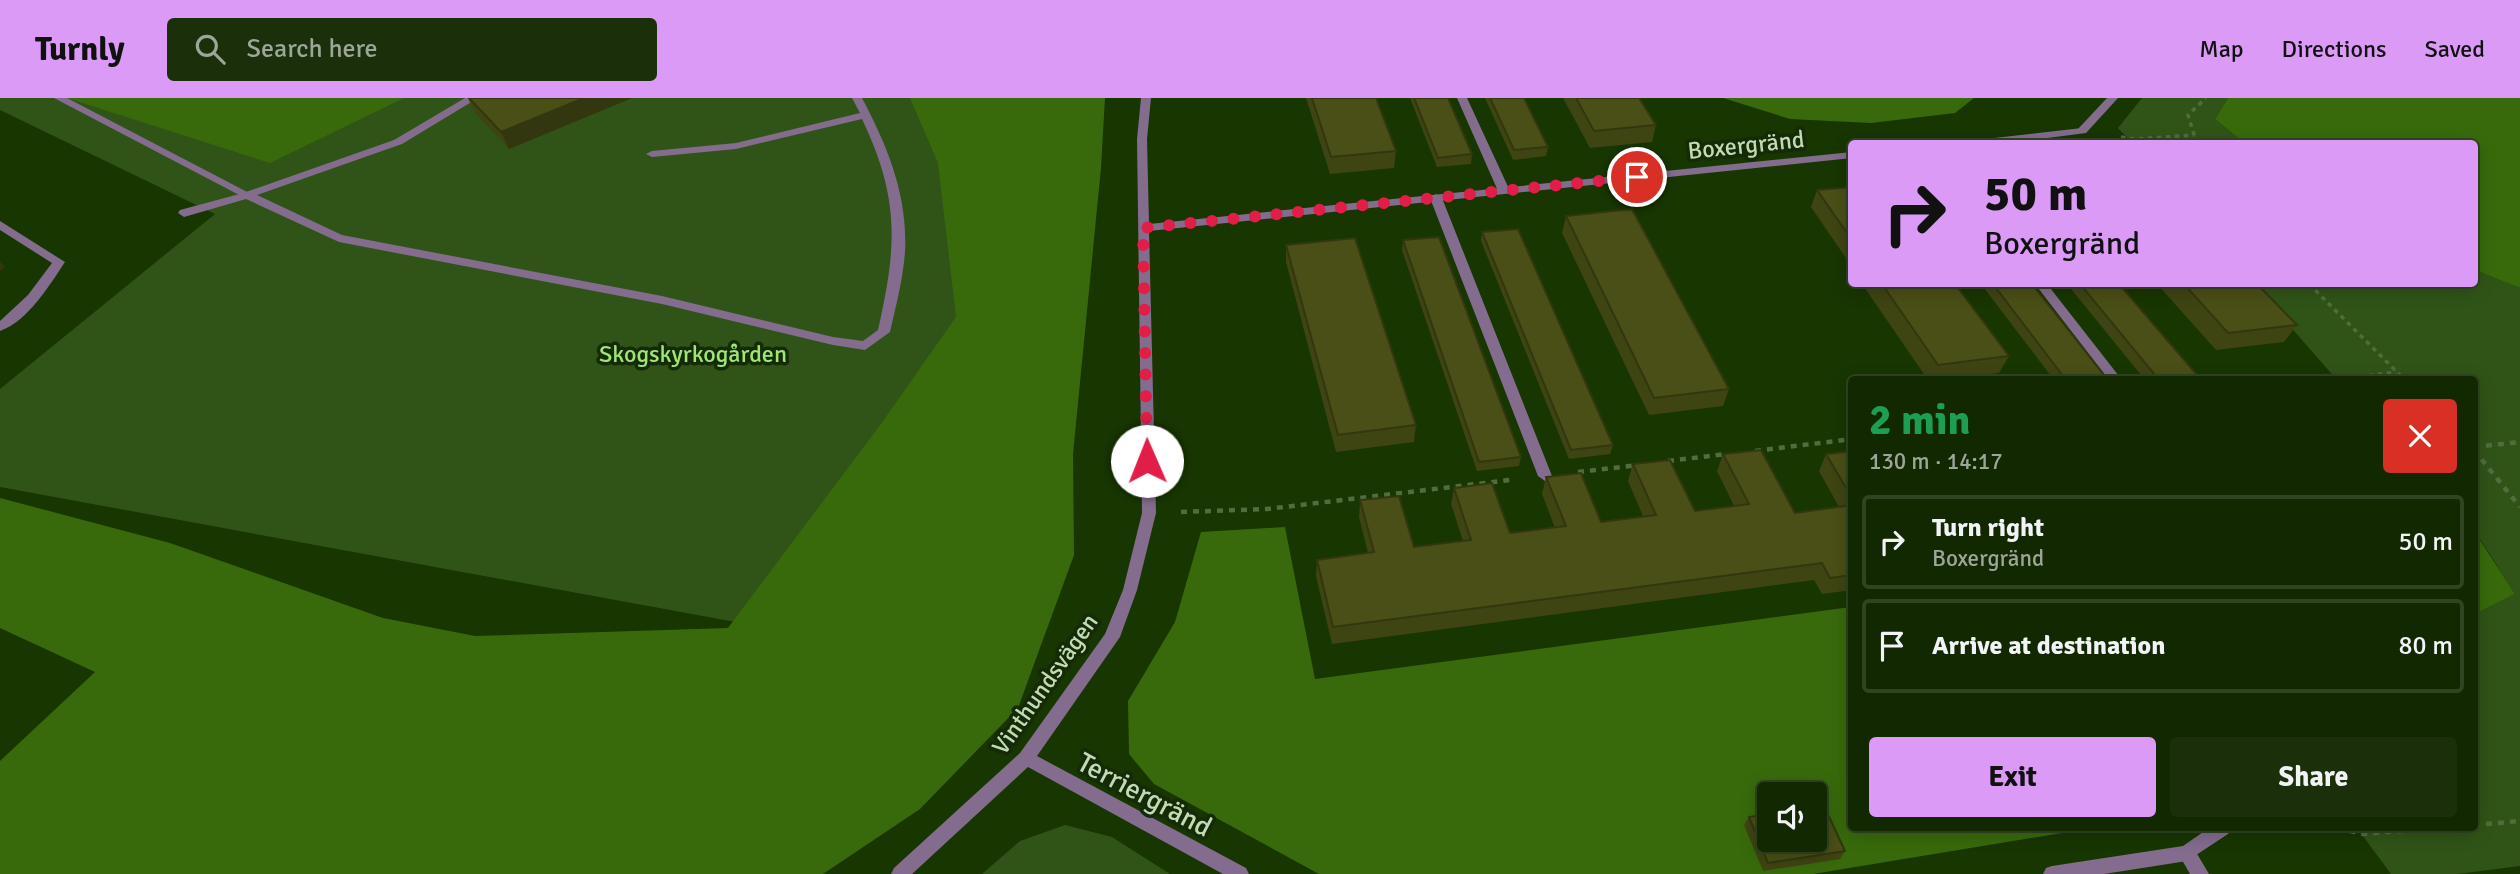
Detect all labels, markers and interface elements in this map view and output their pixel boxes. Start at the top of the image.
search box [167,18,657,81]
text: Turnly [35,29,125,70]
icon: search [191,30,229,68]
text: Search here [247,33,378,65]
text: Map [2199,34,2244,64]
text: Directions [2282,34,2387,64]
text: Saved [2425,34,2485,64]
street label: Boxergränd [1686,124,1806,166]
pin [1607,147,1667,207]
icon: arrive [1618,158,1656,196]
text: 50 m [1984,164,2087,224]
icon: right [1869,168,1960,259]
text: Boxergränd [1984,224,2140,263]
park label: Skogskyrkogården [599,339,787,369]
text: 2 min [1869,395,1970,446]
button: close [2383,399,2457,473]
position arrow [1110,424,1184,498]
text: 130 m · 14:17 [1869,447,2003,476]
text: Turn right [1932,512,2044,544]
icon: right [1873,523,1911,561]
text: 50 m [2398,526,2453,558]
text: Boxergränd [1932,544,2044,573]
street label: Vinthundsvägen [985,608,1105,760]
icon: arrive [1873,627,1911,665]
text: Arrive at destination [1932,630,2165,662]
text: 80 m [2398,630,2453,662]
button: Exit [1869,737,2156,817]
button: Share [2170,737,2457,817]
street label: Terriergränd [1071,745,1218,844]
map controls [1757,782,1827,852]
button: sound [1757,782,1827,852]

